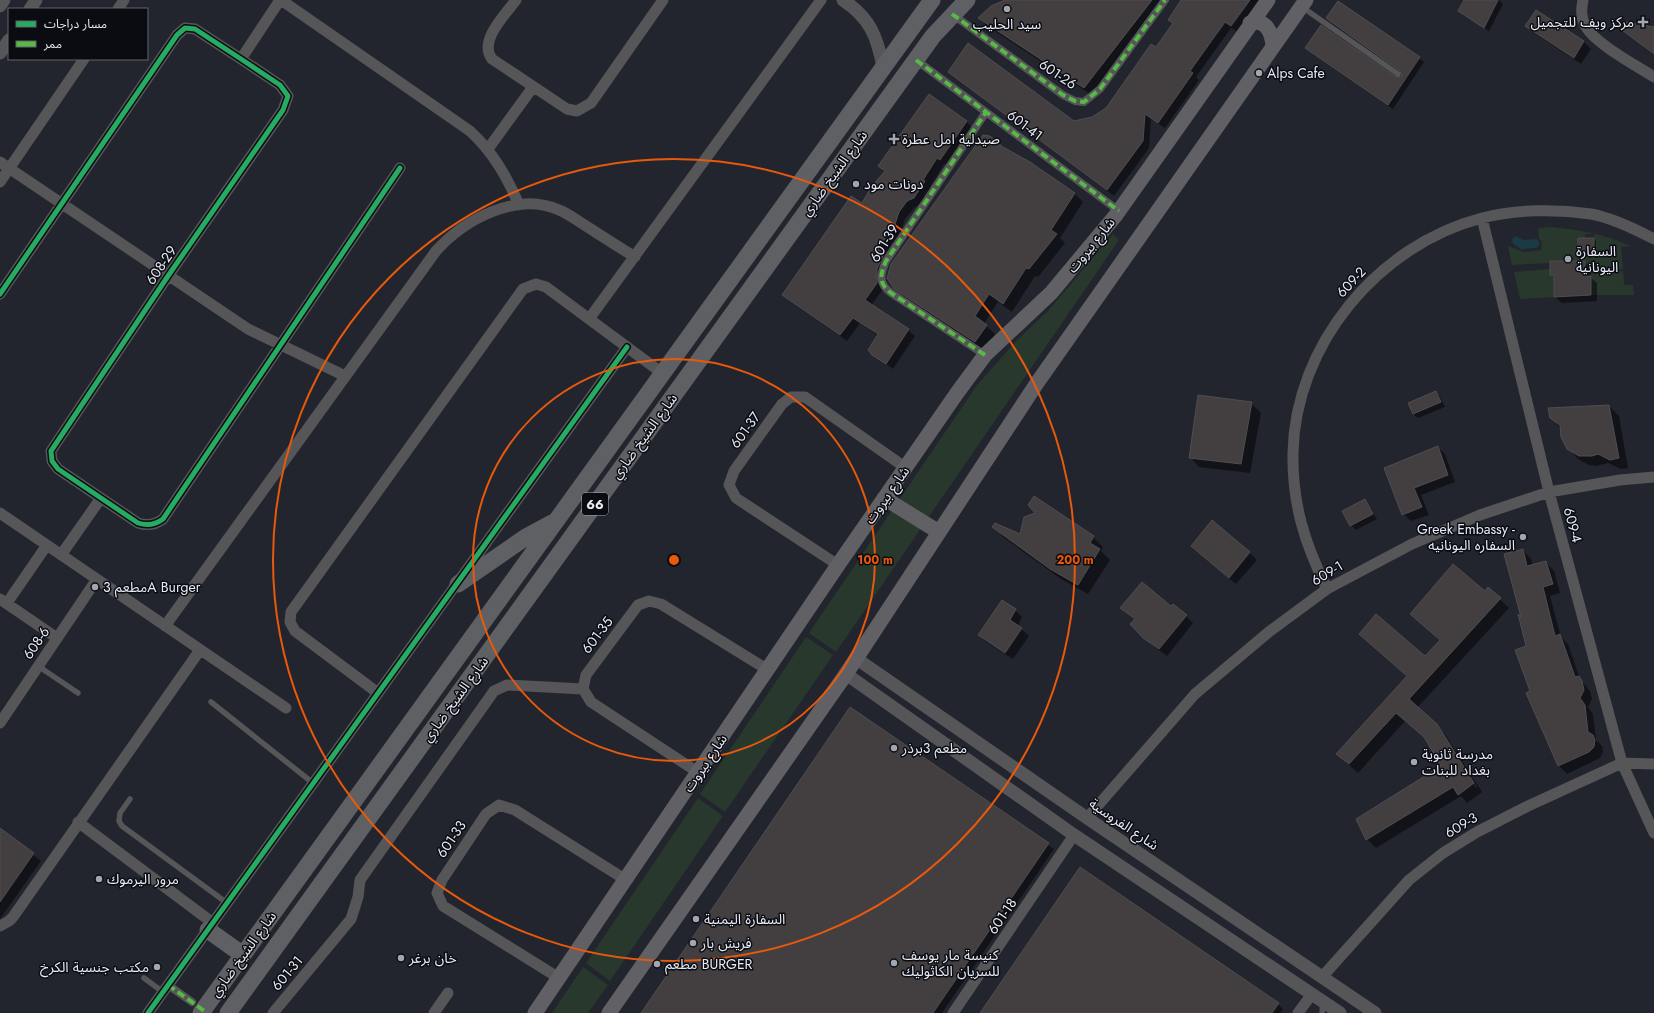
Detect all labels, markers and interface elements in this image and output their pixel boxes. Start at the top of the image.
marker: سيد الحليب [1002,4,1012,14]
legend [8,8,148,60]
place label: مركز ويف للتجميل [1531,12,1634,32]
place label: سيد الحليب [973,14,1041,34]
text: مسار دراجات [44,15,107,33]
marker: مركز ويف للتجميل [1637,16,1649,28]
text: ممر [43,35,62,53]
street label: 601-26 [1035,54,1081,94]
place label: Alps Cafe [1267,63,1325,83]
marker: Alps Cafe [1254,68,1264,78]
street label: 601-41 [1003,105,1047,145]
street label: شارع الشيخ ضاري [796,126,873,221]
place label: صيدلية امل عطرة [902,129,1000,149]
marker: صيدلية امل عطرة [889,134,899,144]
place label: دونات مود [864,174,924,194]
marker: دونات مود [851,179,861,189]
street label: شارع بيروت [1062,213,1120,278]
street label: 601-39 [865,220,903,266]
place label: السفارة اليونانية [1576,241,1618,277]
street label: 608-29 [141,242,181,288]
marker: السفارة اليونانية [1563,254,1573,264]
street label: 609-2 [1332,262,1370,302]
street label: شارع الشيخ ضاري [606,389,683,484]
street label: 601-37 [725,407,765,452]
street label: شارع بيروت [860,462,915,528]
road number: 66 [582,493,608,515]
street label: 609-4 [1559,505,1587,545]
place label: Greek Embassy - السفاره اليونانيه [1417,519,1515,555]
marker: Greek Embassy - السفاره اليونانيه [1518,532,1528,542]
text: 100 m [857,551,893,569]
text: 200 m [1056,551,1094,569]
centre of rings [667,553,681,567]
street label: 609-1 [1307,556,1347,590]
place label: مطعم 3A Burger [103,577,201,598]
marker: مطعم 3A Burger [90,582,100,592]
street label: 601-35 [577,612,617,657]
street label: 608-6 [18,623,54,663]
street label: شارع الشيخ ضاري [417,652,494,747]
street label: شارع بيروت [678,730,733,797]
place label: مطعم 3برذر [901,738,967,759]
marker: مطعم 3برذر [889,743,899,753]
place label: مدرسة ثانوية بغداد للبنات [1422,744,1493,780]
marker: مدرسة ثانوية بغداد للبنات [1409,757,1419,767]
street label: شارع الفروسية [1085,793,1163,856]
street label: 609-3 [1441,807,1481,843]
street label: 601-33 [431,816,471,862]
place label: مرور اليرموك [107,869,179,889]
marker: مرور اليرموك [94,874,104,884]
street label: 601-18 [983,894,1021,938]
street label: شارع الشيخ ضاري [205,907,282,1002]
place label: السفارة اليمنية [704,909,785,929]
marker: السفارة اليمنية [691,914,701,924]
place label: فريش بار [700,933,752,953]
marker: فريش بار [688,938,698,948]
place label: كنيسة مار يوسف للسريان الكاثوليك [902,945,1000,981]
place label: خان برغر [408,948,457,968]
street label: 601-31 [267,951,307,995]
marker: خان برغر [396,953,406,963]
place label: مطعم BURGER [665,954,753,975]
place label: مكتب جنسية الكرخ [40,957,149,978]
marker: كنيسة مار يوسف للسريان الكاثوليك [889,958,899,968]
marker: مطعم BURGER [652,959,662,969]
marker: مكتب جنسية الكرخ [152,962,162,972]

